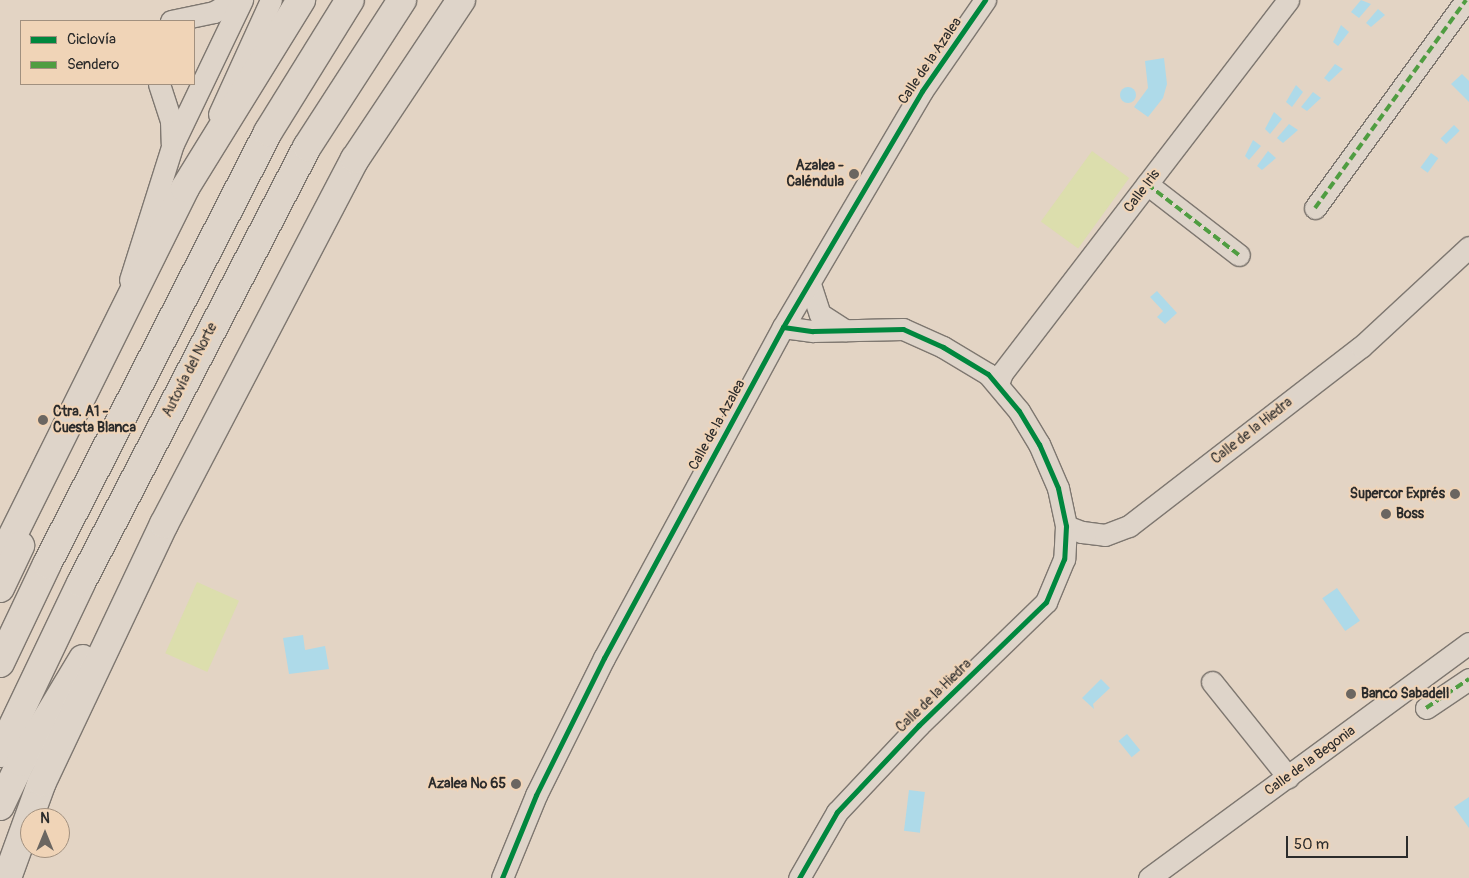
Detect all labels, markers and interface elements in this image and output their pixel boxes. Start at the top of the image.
street label: Calle de la Azalea [895,14,965,108]
legend [20,20,195,85]
text: Ciclovía [67,30,116,49]
text: Sendero [67,55,119,74]
place label: Azalea - Caléndula [786,158,844,190]
street label: Calle Iris [1120,166,1164,216]
marker: Azalea - Caléndula [848,168,860,180]
street label: Autovía del Norte [159,320,221,420]
street label: Calle de la Azalea [685,377,749,473]
street label: Calle de la Hiedra [1208,394,1296,468]
place label: Ctra. A1 - Cuesta Blanca [53,404,136,437]
marker: Ctra. A1 - Cuesta Blanca [37,414,49,426]
place label: Supercor Exprés [1350,486,1445,502]
marker: Supercor Exprés [1449,488,1461,500]
place label: Boss [1396,506,1424,522]
marker: Boss [1380,508,1392,520]
street label: Calle de la Hiedra [893,656,975,736]
place label: Banco Sabadell [1361,686,1449,702]
marker: Banco Sabadell [1345,688,1357,700]
street label: Calle de la Begonia [1261,723,1359,799]
place label: Azalea Nº 65 [428,776,506,792]
marker: Azalea Nº 65 [510,778,522,790]
north arrow [20,808,70,858]
text: N [40,810,50,827]
scale bar [1289,826,1412,858]
text: 50 m [1294,835,1329,854]

